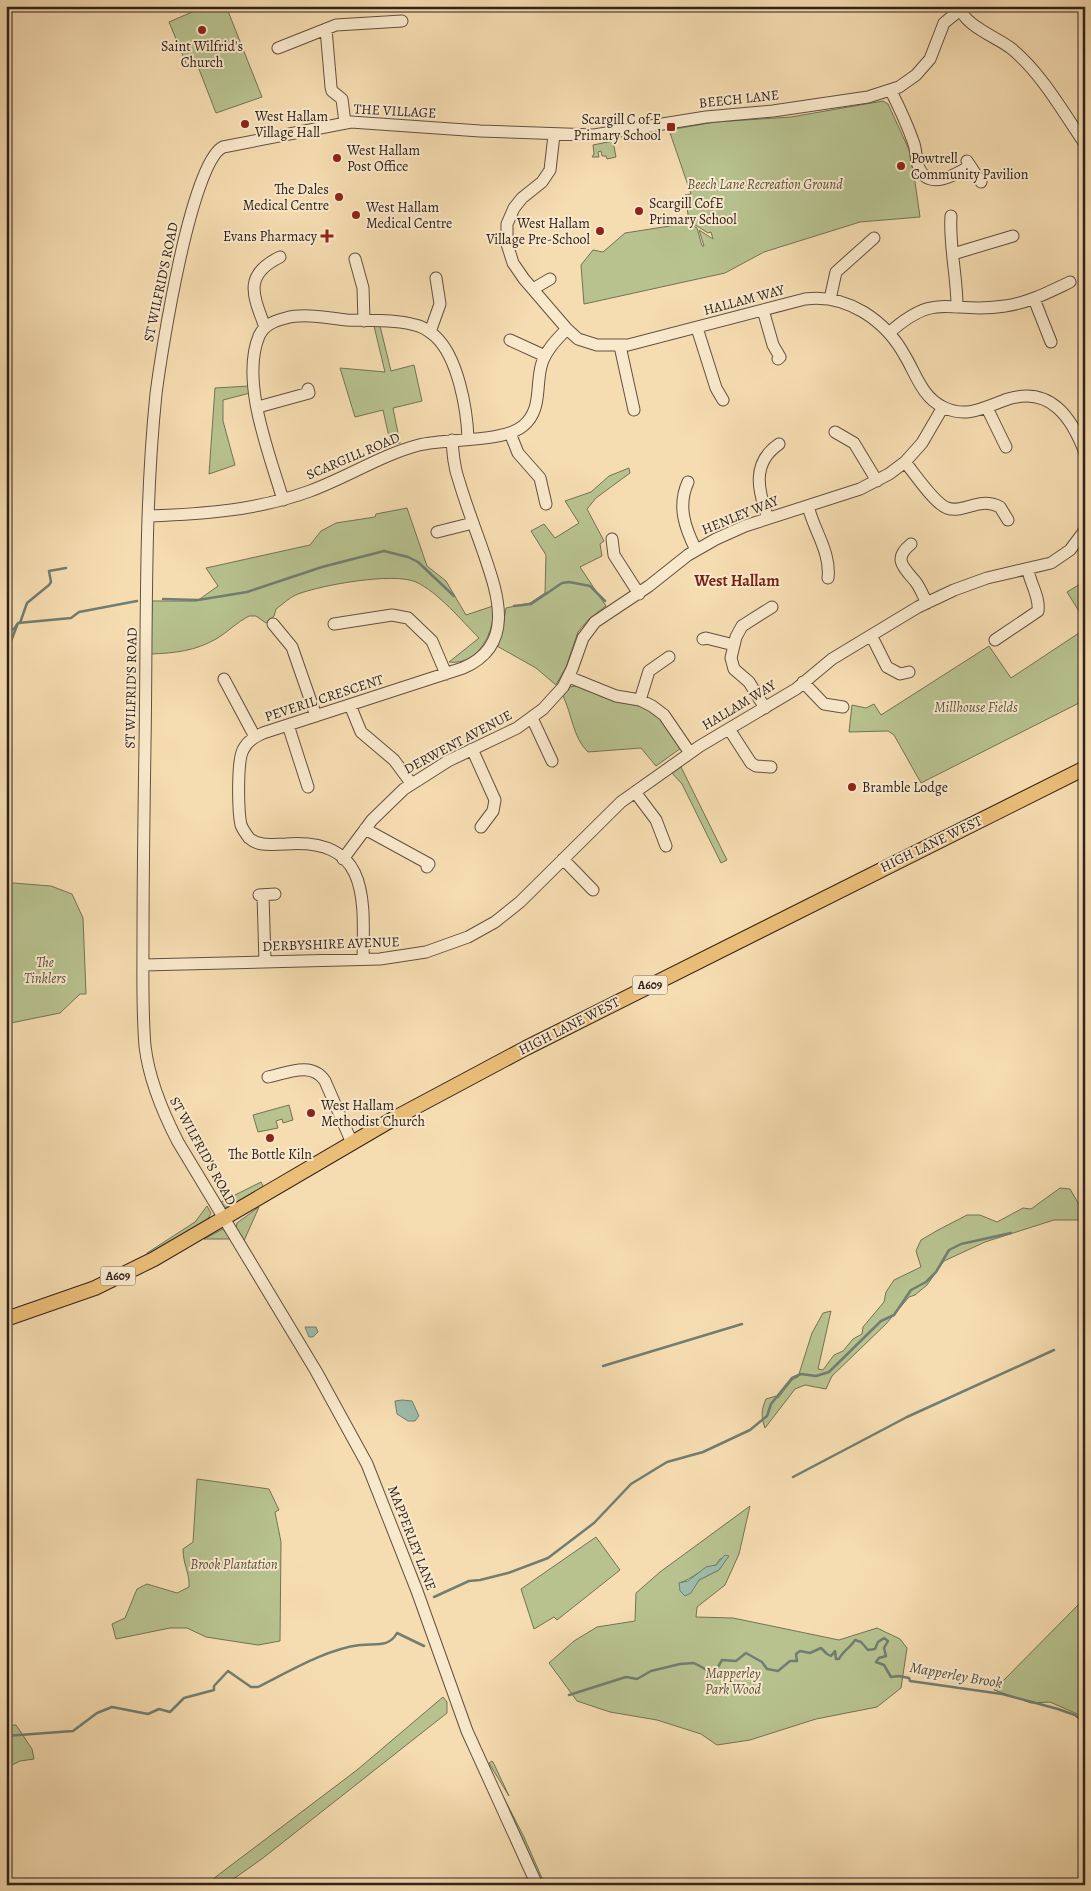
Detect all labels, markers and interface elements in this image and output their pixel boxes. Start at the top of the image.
marker: Saint Wilfrid's Church [196,24,208,36]
place label: Saint Wilfrid's Church [161,37,243,72]
street label: BEECH LANE [698,85,780,113]
street label: THE VILLAGE [353,99,437,123]
place label: West Hallam Village Hall [254,107,328,142]
place label: Scargill C of E Primary School [573,110,662,145]
marker: West Hallam Village Hall [239,118,251,130]
marker: Scargill C of E Primary School [665,121,677,133]
place label: West Hallam Post Office [346,141,420,176]
place label: Powtrell Community Pavilion [911,149,1029,184]
marker: West Hallam Post Office [331,152,343,164]
marker: Powtrell Community Pavilion [895,160,907,172]
park label: Beech Lane Recreation Ground [687,175,843,194]
place label: The Dales Medical Centre [243,180,329,215]
marker: The Dales Medical Centre [333,191,345,203]
place label: Scargill CofE Primary School [649,194,737,229]
place label: West Hallam Medical Centre [365,198,452,233]
marker: Scargill CofE Primary School [633,205,645,217]
marker: West Hallam Medical Centre [350,209,362,221]
place label: West Hallam Village Pre-School [485,214,591,249]
street label: ST WILFRID'S ROAD [139,220,183,343]
marker: West Hallam Village Pre-School [594,225,606,237]
place label: Evans Pharmacy [223,227,318,246]
marker: Evans Pharmacy [321,230,333,242]
street label: HALLAM WAY [701,280,787,320]
street label: SCARGILL ROAD [303,428,403,484]
street label: HENLEY WAY [699,491,782,539]
district label: West Hallam [693,570,780,592]
street label: ST WILFRID'S ROAD [120,627,142,749]
street label: PEVERIL CRESCENT [262,670,386,726]
street label: HALLAM WAY [698,675,780,735]
park label: Millhouse Fields [934,698,1018,717]
street label: DERWENT AVENUE [401,705,515,779]
place label: Bramble Lodge [862,778,948,797]
marker: Bramble Lodge [846,781,858,793]
street label: HIGH LANE WEST [877,811,986,877]
street label: DERBYSHIRE AVENUE [262,932,400,956]
park label: The Tinklers [24,953,66,988]
road number: A609 [632,976,668,994]
street label: HIGH LANE WEST [515,992,623,1060]
street label: ST WILFRID'S ROAD [165,1093,241,1209]
place label: West Hallam Methodist Church [320,1096,425,1131]
marker: West Hallam Methodist Church [305,1107,317,1119]
marker: The Bottle Kiln [264,1132,276,1144]
place label: The Bottle Kiln [228,1145,312,1164]
road number: A609 [100,1266,136,1285]
street label: MAPPERLEY LANE [383,1483,441,1593]
park label: Brook Plantation [190,1555,278,1574]
water label: Mapperley Brook [908,1657,1004,1693]
park label: Mapperley Park Wood [705,1664,761,1699]

